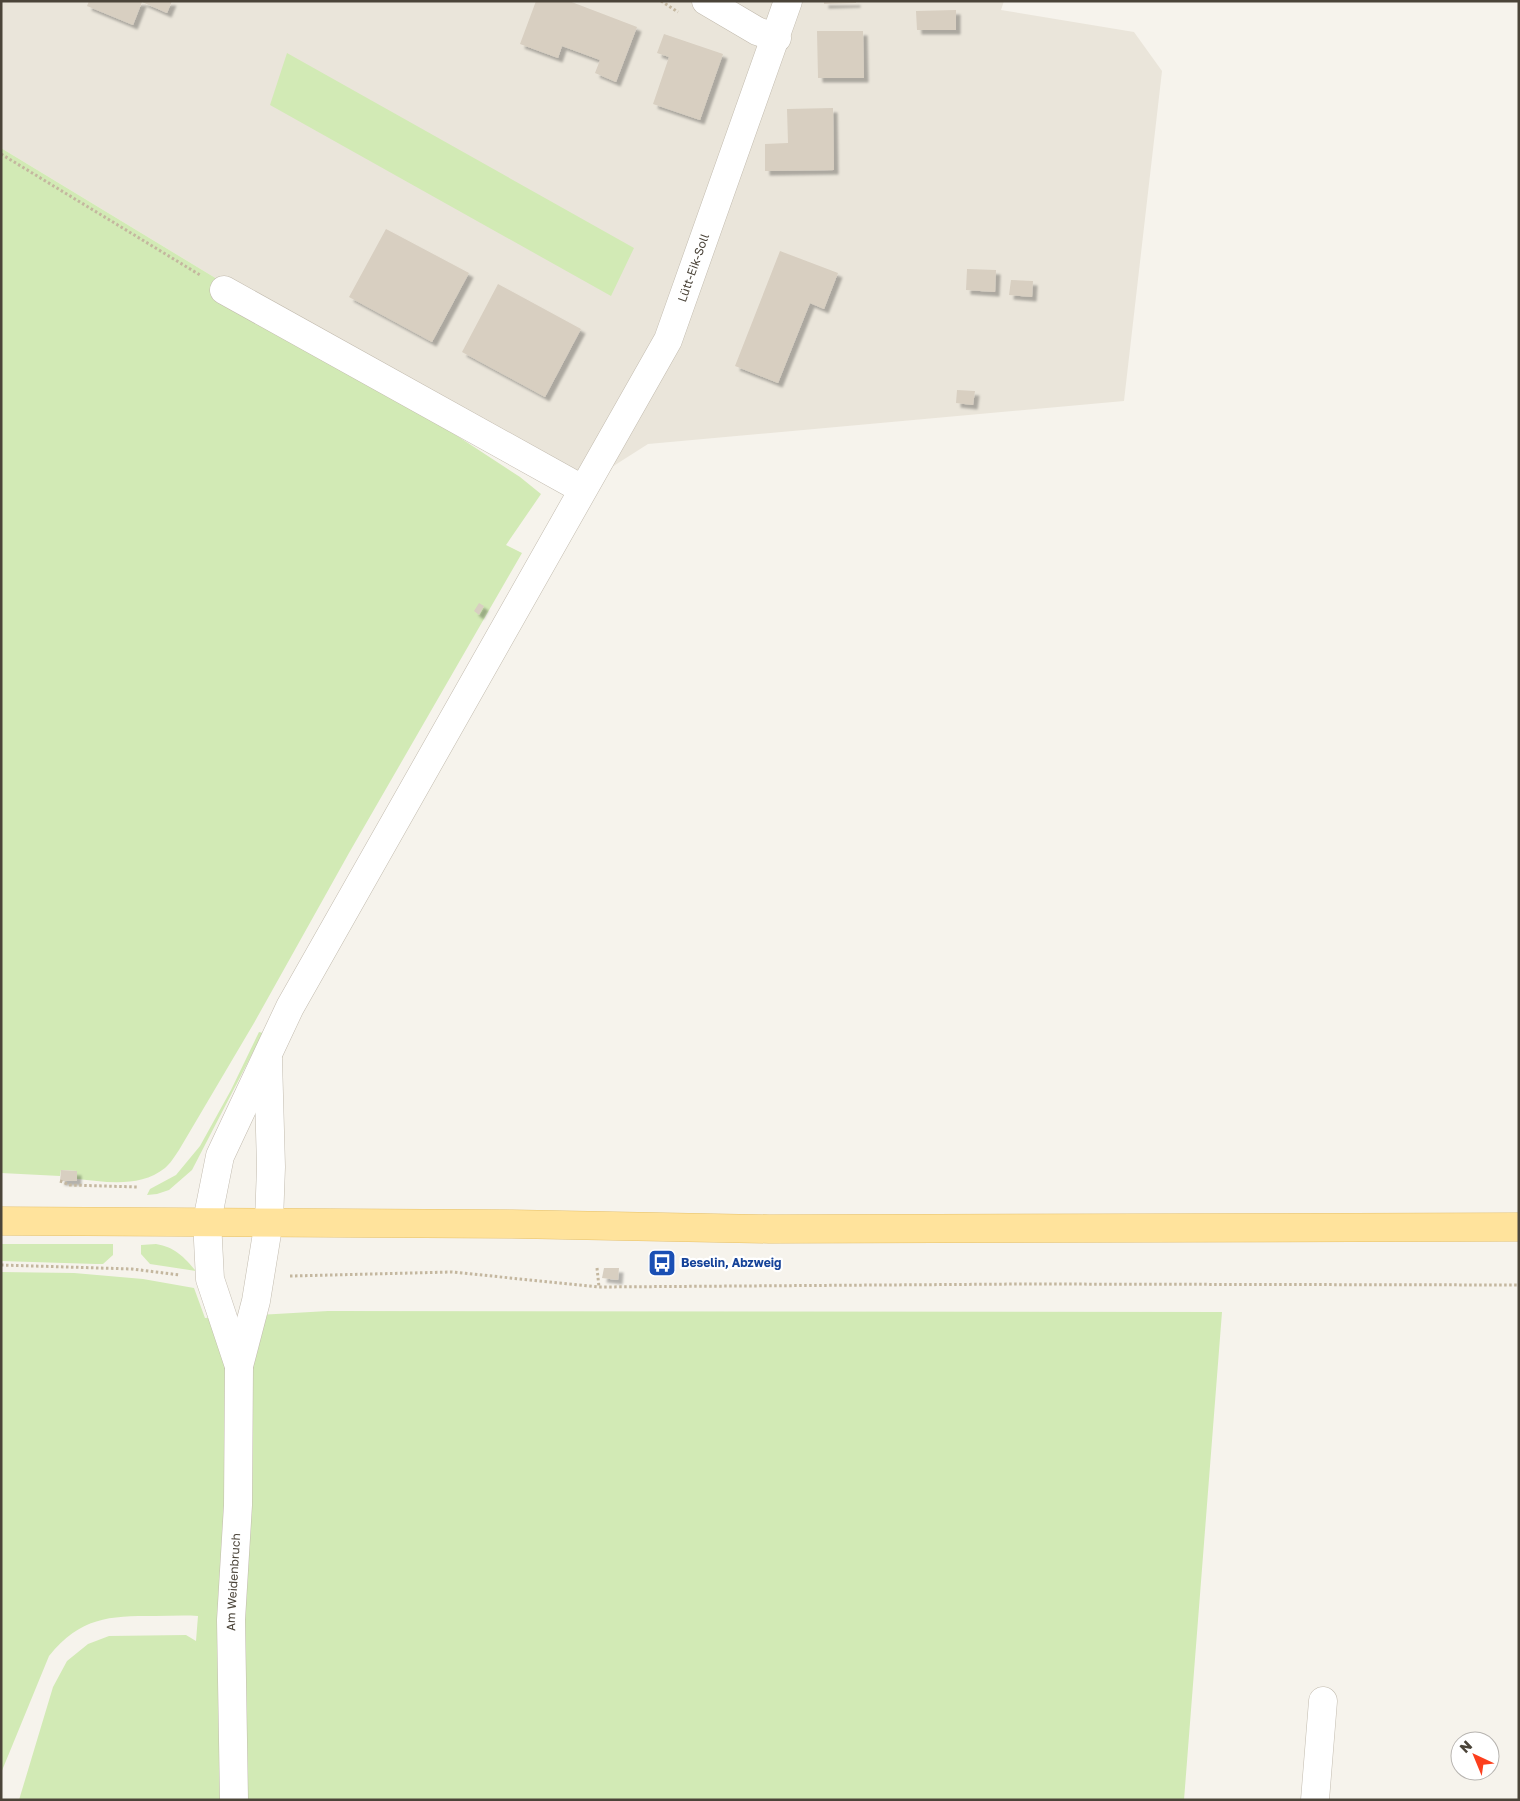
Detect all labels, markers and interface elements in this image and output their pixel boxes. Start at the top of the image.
street label: Lütt-Eik-Soll [674,231,712,304]
bus stop icon: Beselin, Abzweig [647,1248,677,1278]
place label: Beselin, Abzweig [681,1255,781,1270]
street label: Am Weidenbruch [223,1533,243,1631]
north arrow [1450,1731,1500,1781]
text: N [1456,1736,1475,1756]

